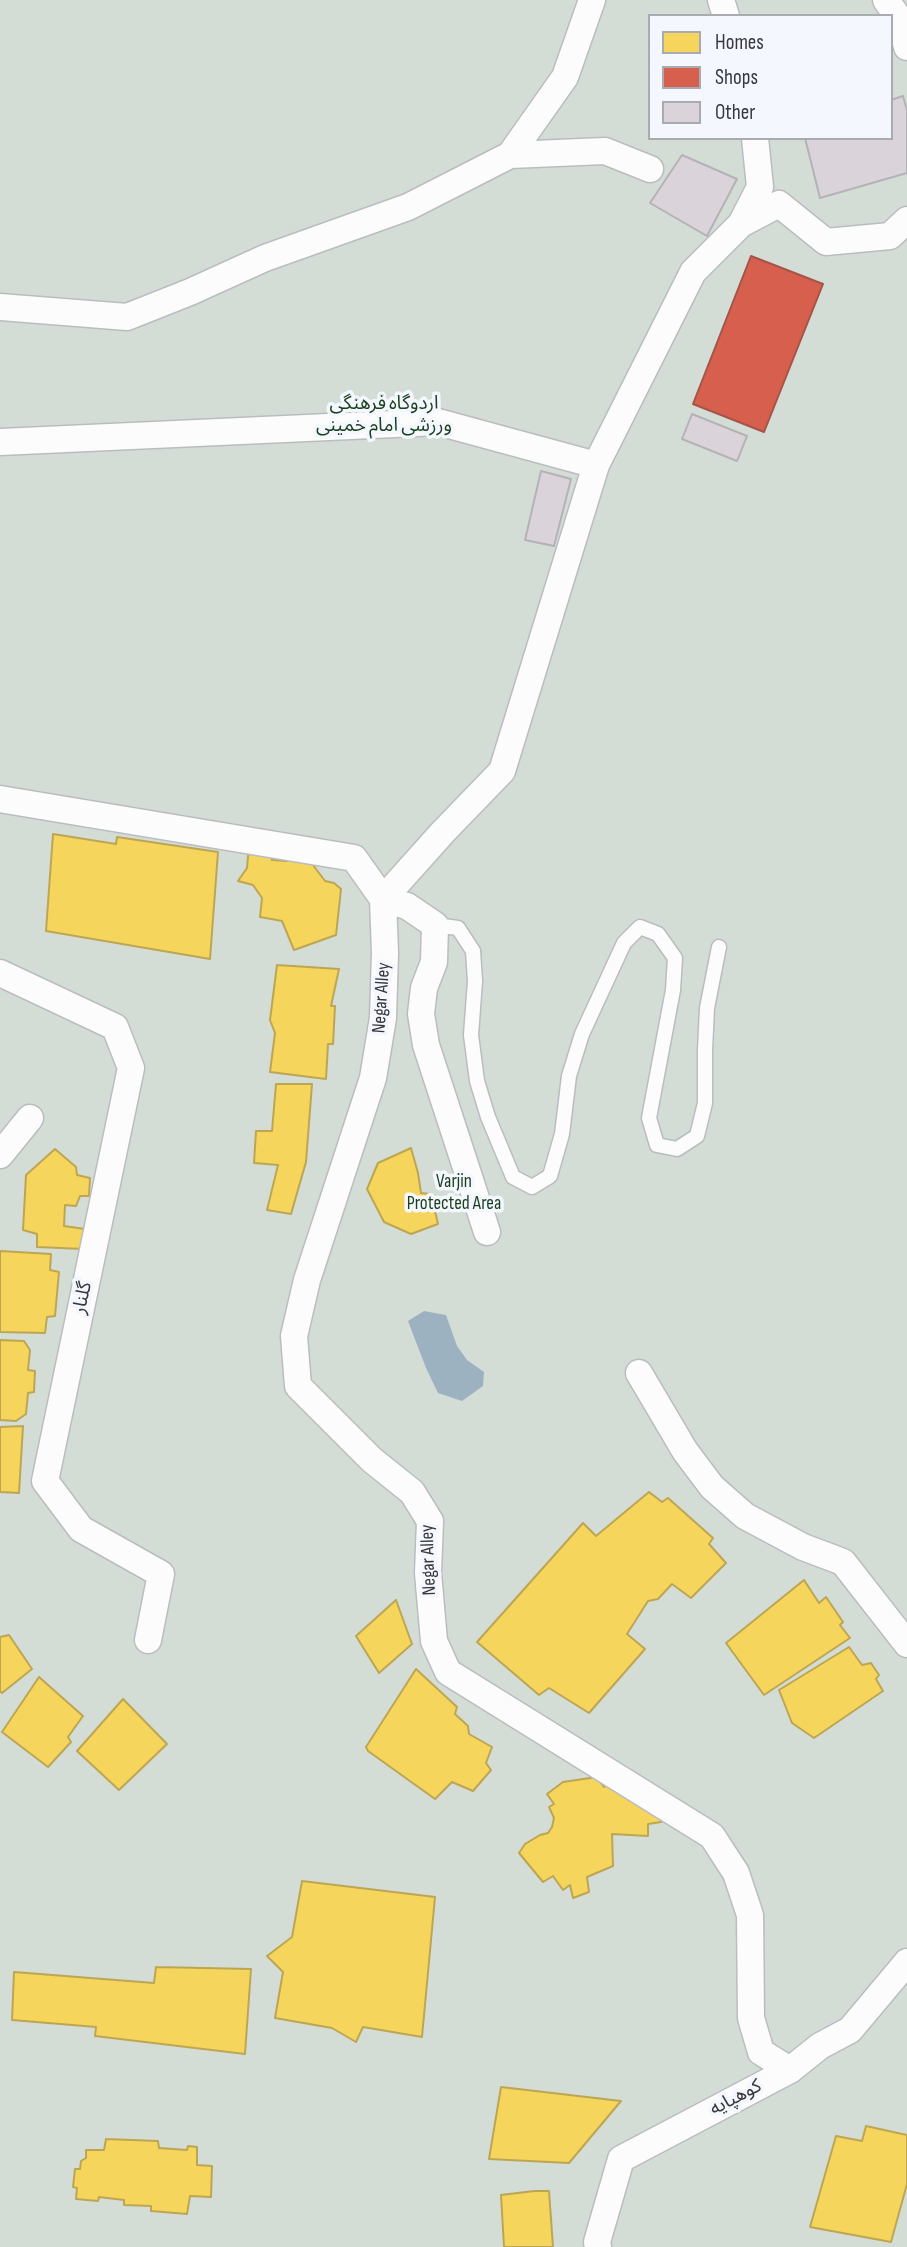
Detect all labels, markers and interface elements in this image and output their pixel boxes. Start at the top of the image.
legend [648,14,893,140]
text: Homes [715,30,764,55]
text: Shops [715,65,758,90]
text: Other [715,100,755,125]
park label: اردوگاه فرهنگی ورزشی امام خمینی [316,393,452,437]
street label: Negar Alley [368,962,396,1034]
park label: Varjin Protected Area [407,1171,501,1215]
street label: گلنار [68,1280,98,1316]
street label: Negar Alley [416,1524,442,1596]
street label: کوهپایه [706,2075,766,2121]

